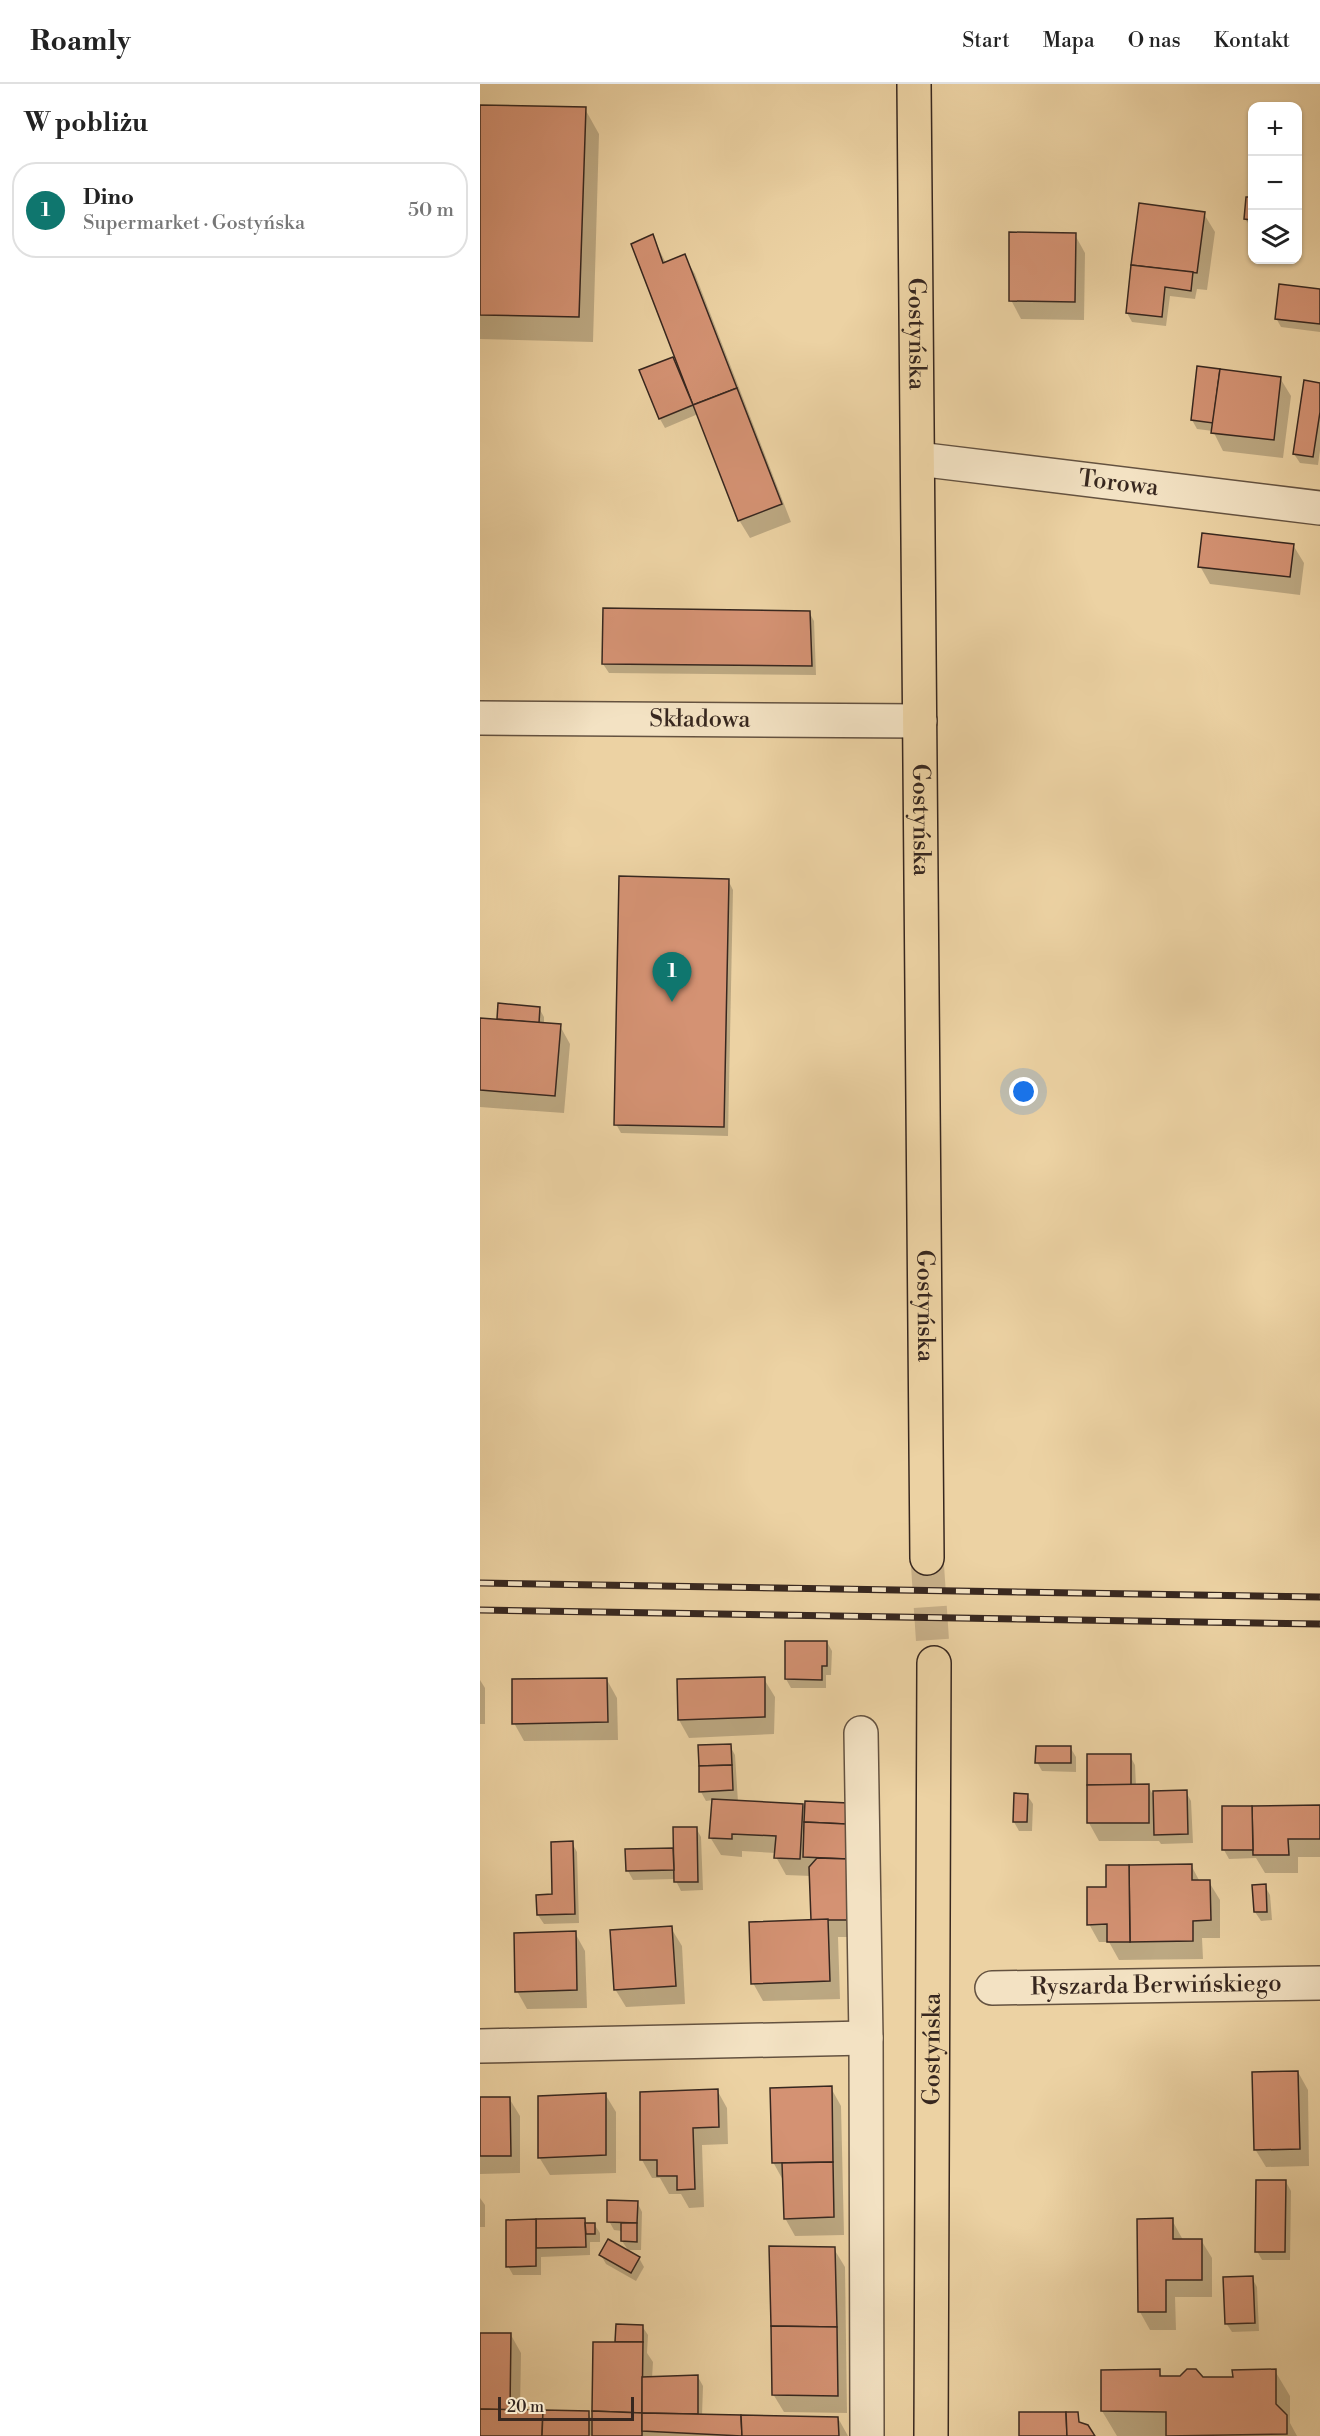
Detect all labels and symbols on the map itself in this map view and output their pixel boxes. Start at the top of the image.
street label: Gostyńska [901,278,932,391]
street label: Torowa [1077,464,1161,503]
street label: Składowa [649,704,752,735]
street label: Gostyńska [905,764,936,877]
pin: 1 [652,952,692,1002]
your location [1009,1077,1038,1106]
street label: Gostyńska [909,1250,940,1363]
street label: Ryszarda Berwińskiego [1030,1969,1282,2002]
street label: Gostyńska [917,1992,948,2105]
scale bar [498,2394,634,2422]

